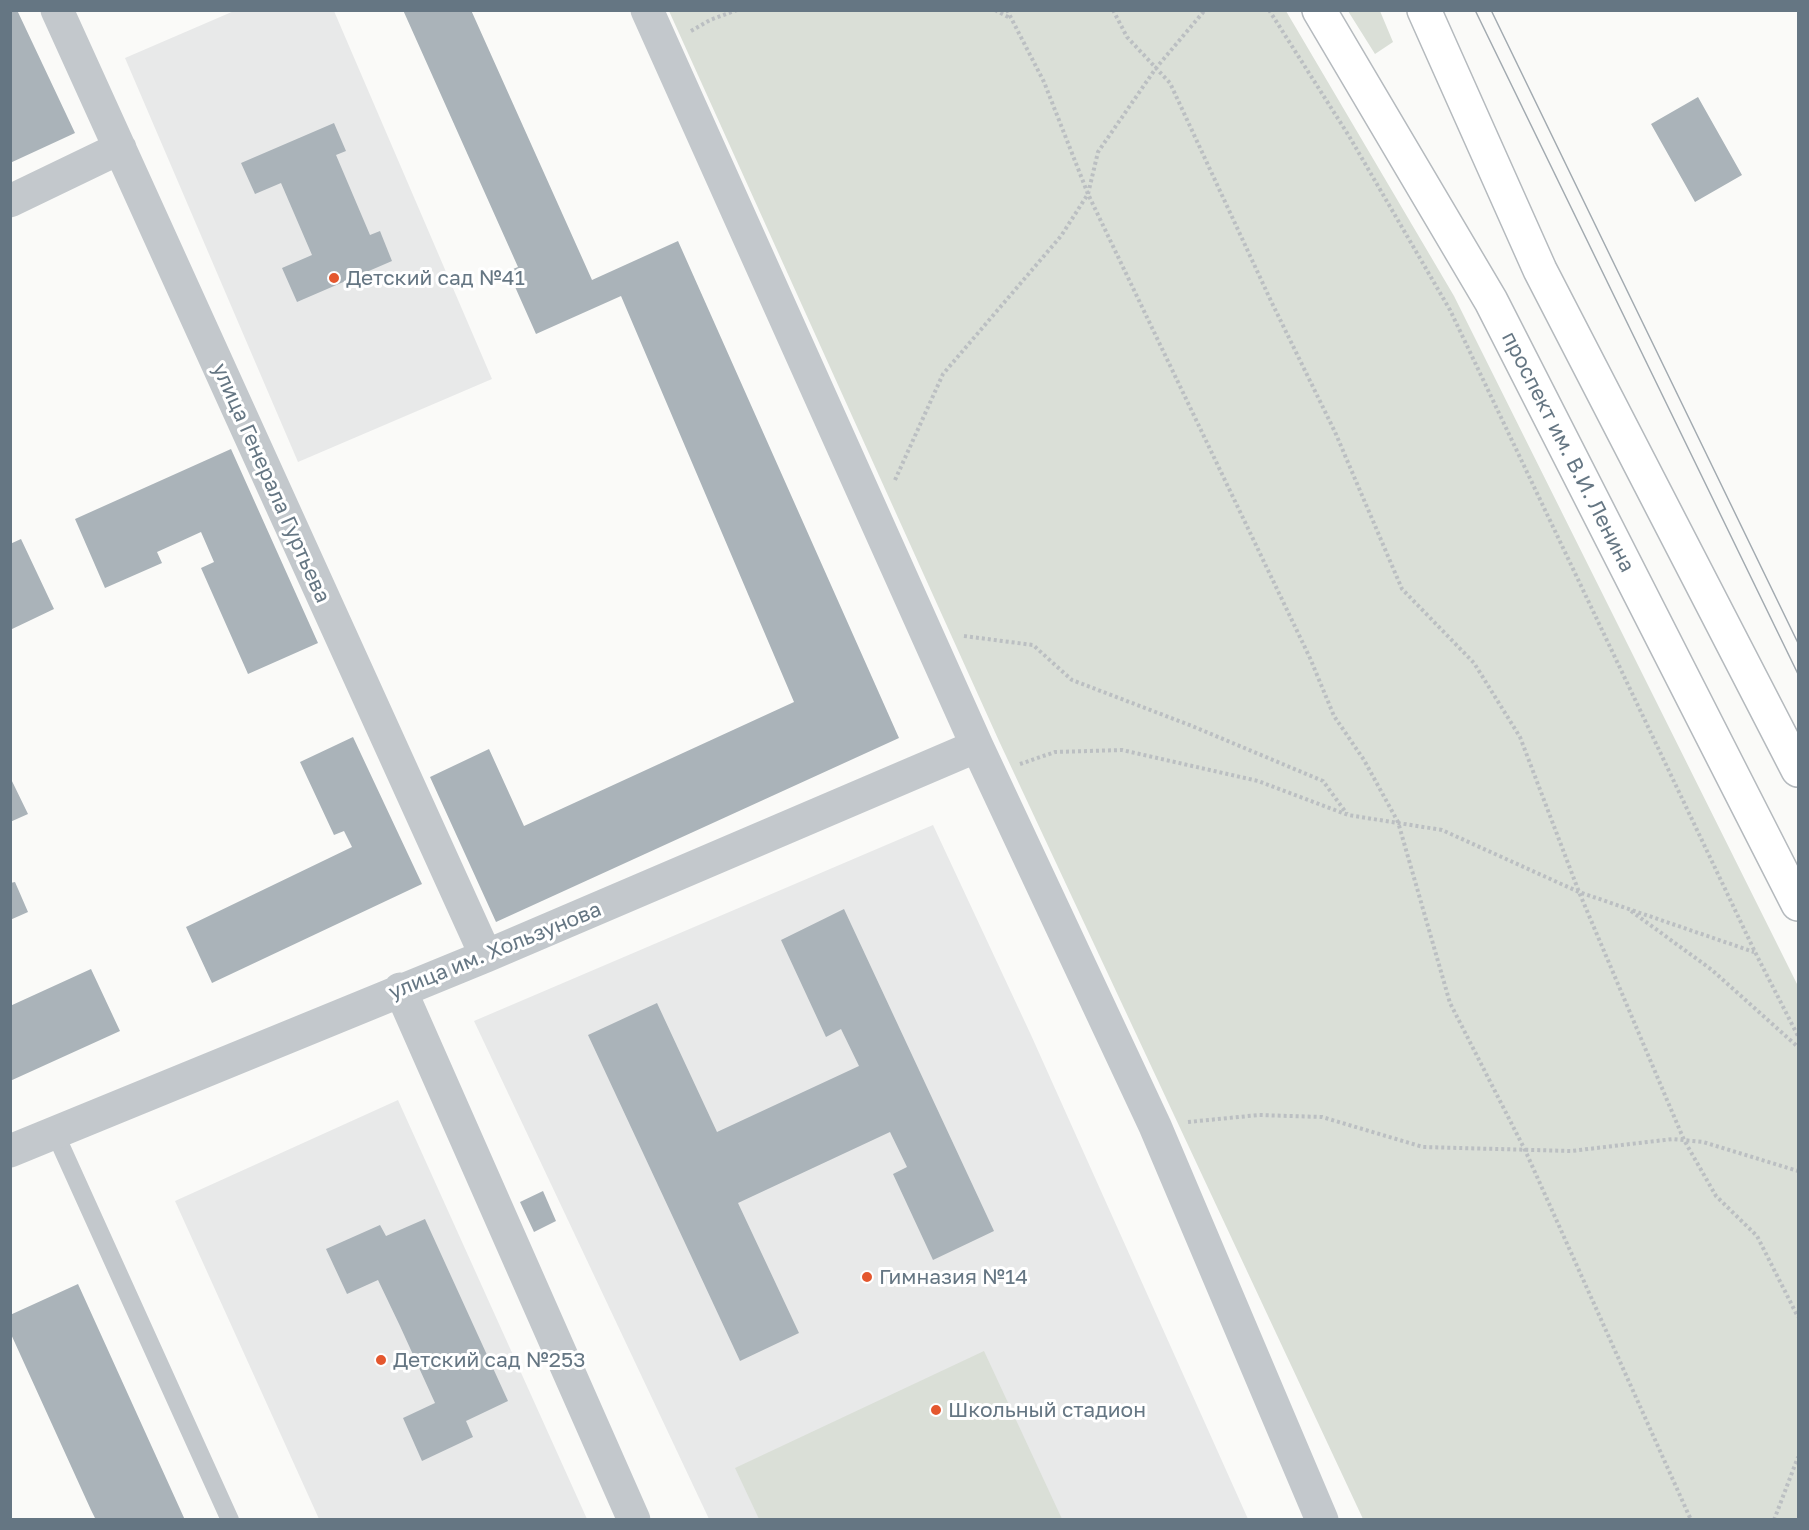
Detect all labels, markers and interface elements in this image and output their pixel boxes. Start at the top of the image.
place label: Детский сад №41 [346,265,525,291]
marker: Детский сад №41 [327,271,341,285]
street label: проспект им. В.И. Ленина [1496,328,1640,576]
street label: улица Генерала Гуртьева [207,359,335,607]
street label: улица им. Хользунова [385,897,605,1005]
place label: Гимназия №14 [879,1264,1028,1290]
marker: Гимназия №14 [860,1270,874,1284]
place label: Детский сад №253 [393,1347,585,1373]
marker: Детский сад №253 [374,1353,388,1367]
place label: Школьный стадион [948,1397,1146,1423]
marker: Школьный стадион [929,1403,943,1417]

